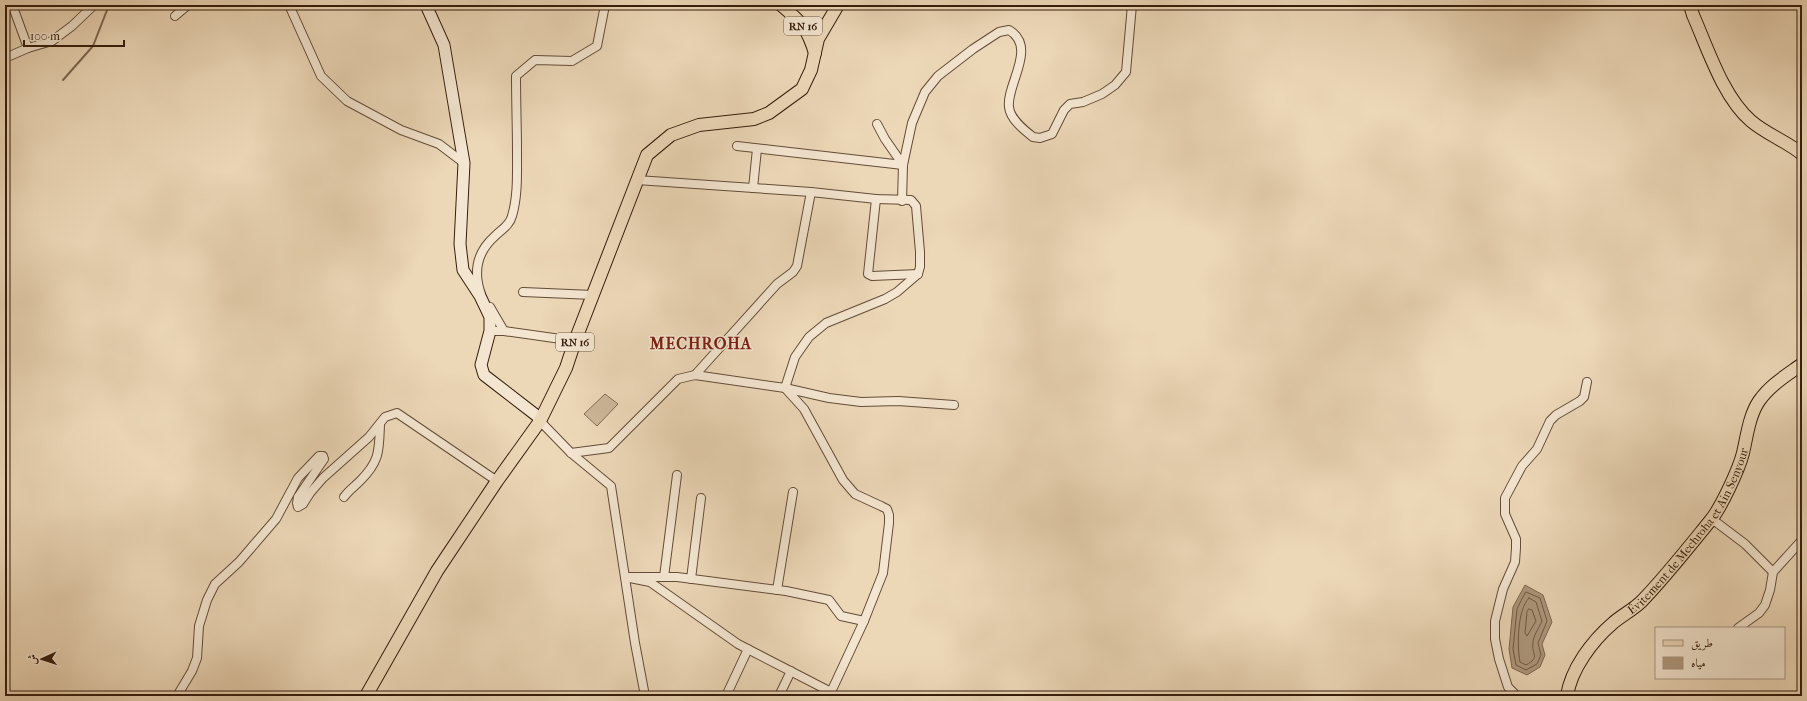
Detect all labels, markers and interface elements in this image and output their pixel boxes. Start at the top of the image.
road number: RN 16 [784,17,822,35]
scale bar [24,22,124,48]
text: 100 m [30,29,60,43]
road number: RN 16 [556,333,594,351]
district label: MECHROHA [649,334,752,353]
street label: Évitement de Mechroha et Ain Senyour [1624,446,1751,617]
legend [1655,627,1785,679]
text: طريق [1691,636,1713,651]
north arrow [22,639,62,679]
text: ش [26,654,39,665]
text: مياه [1691,656,1706,670]

